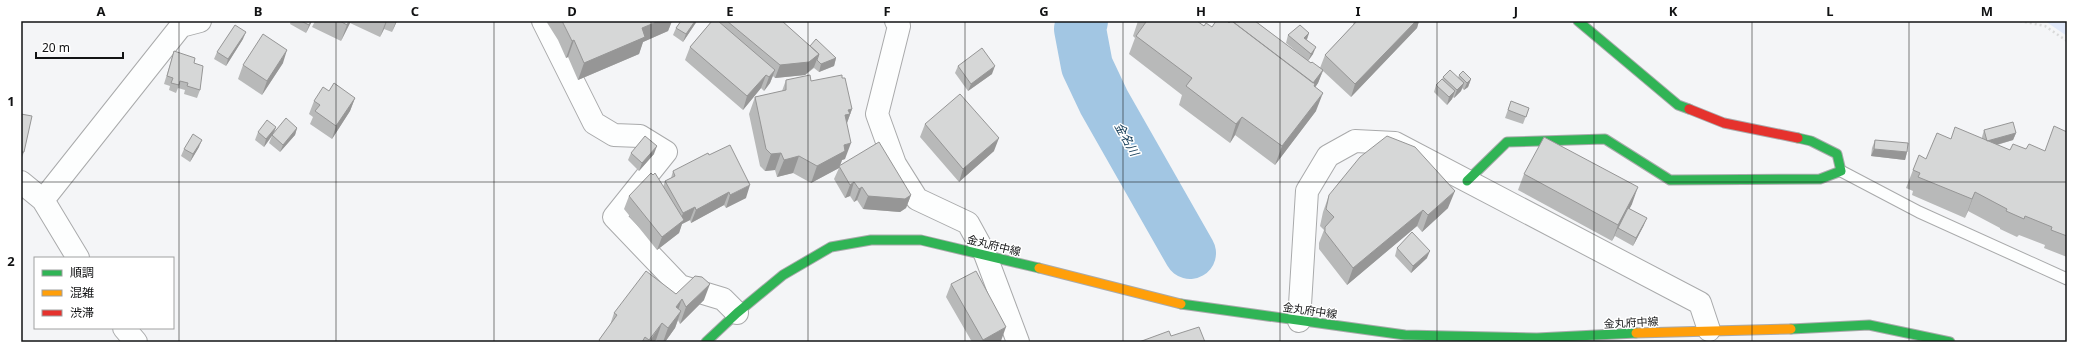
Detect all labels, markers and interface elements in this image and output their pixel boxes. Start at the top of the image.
text: A [97,2,106,20]
text: B [254,2,262,20]
text: C [411,2,419,20]
text: D [567,2,577,20]
text: E [726,2,734,20]
text: F [883,2,891,20]
text: G [1039,2,1049,20]
text: H [1196,2,1206,20]
text: I [1355,2,1361,20]
text: J [1513,2,1518,20]
text: K [1669,2,1678,20]
text: L [1826,2,1834,20]
text: M [1981,2,1993,20]
scale bar [36,34,123,60]
text: 20 m [42,39,70,56]
text: 1 [7,92,15,110]
water label: 金名川 [1111,119,1144,161]
street label: 金丸府中線 [966,231,1022,259]
text: 2 [7,252,15,270]
legend [34,257,174,329]
text: 順調 [70,264,94,281]
text: 混雑 [70,284,94,301]
street label: 金丸府中線 [1282,299,1338,321]
text: 渋滞 [70,304,94,321]
street label: 金丸府中線 [1603,313,1659,331]

